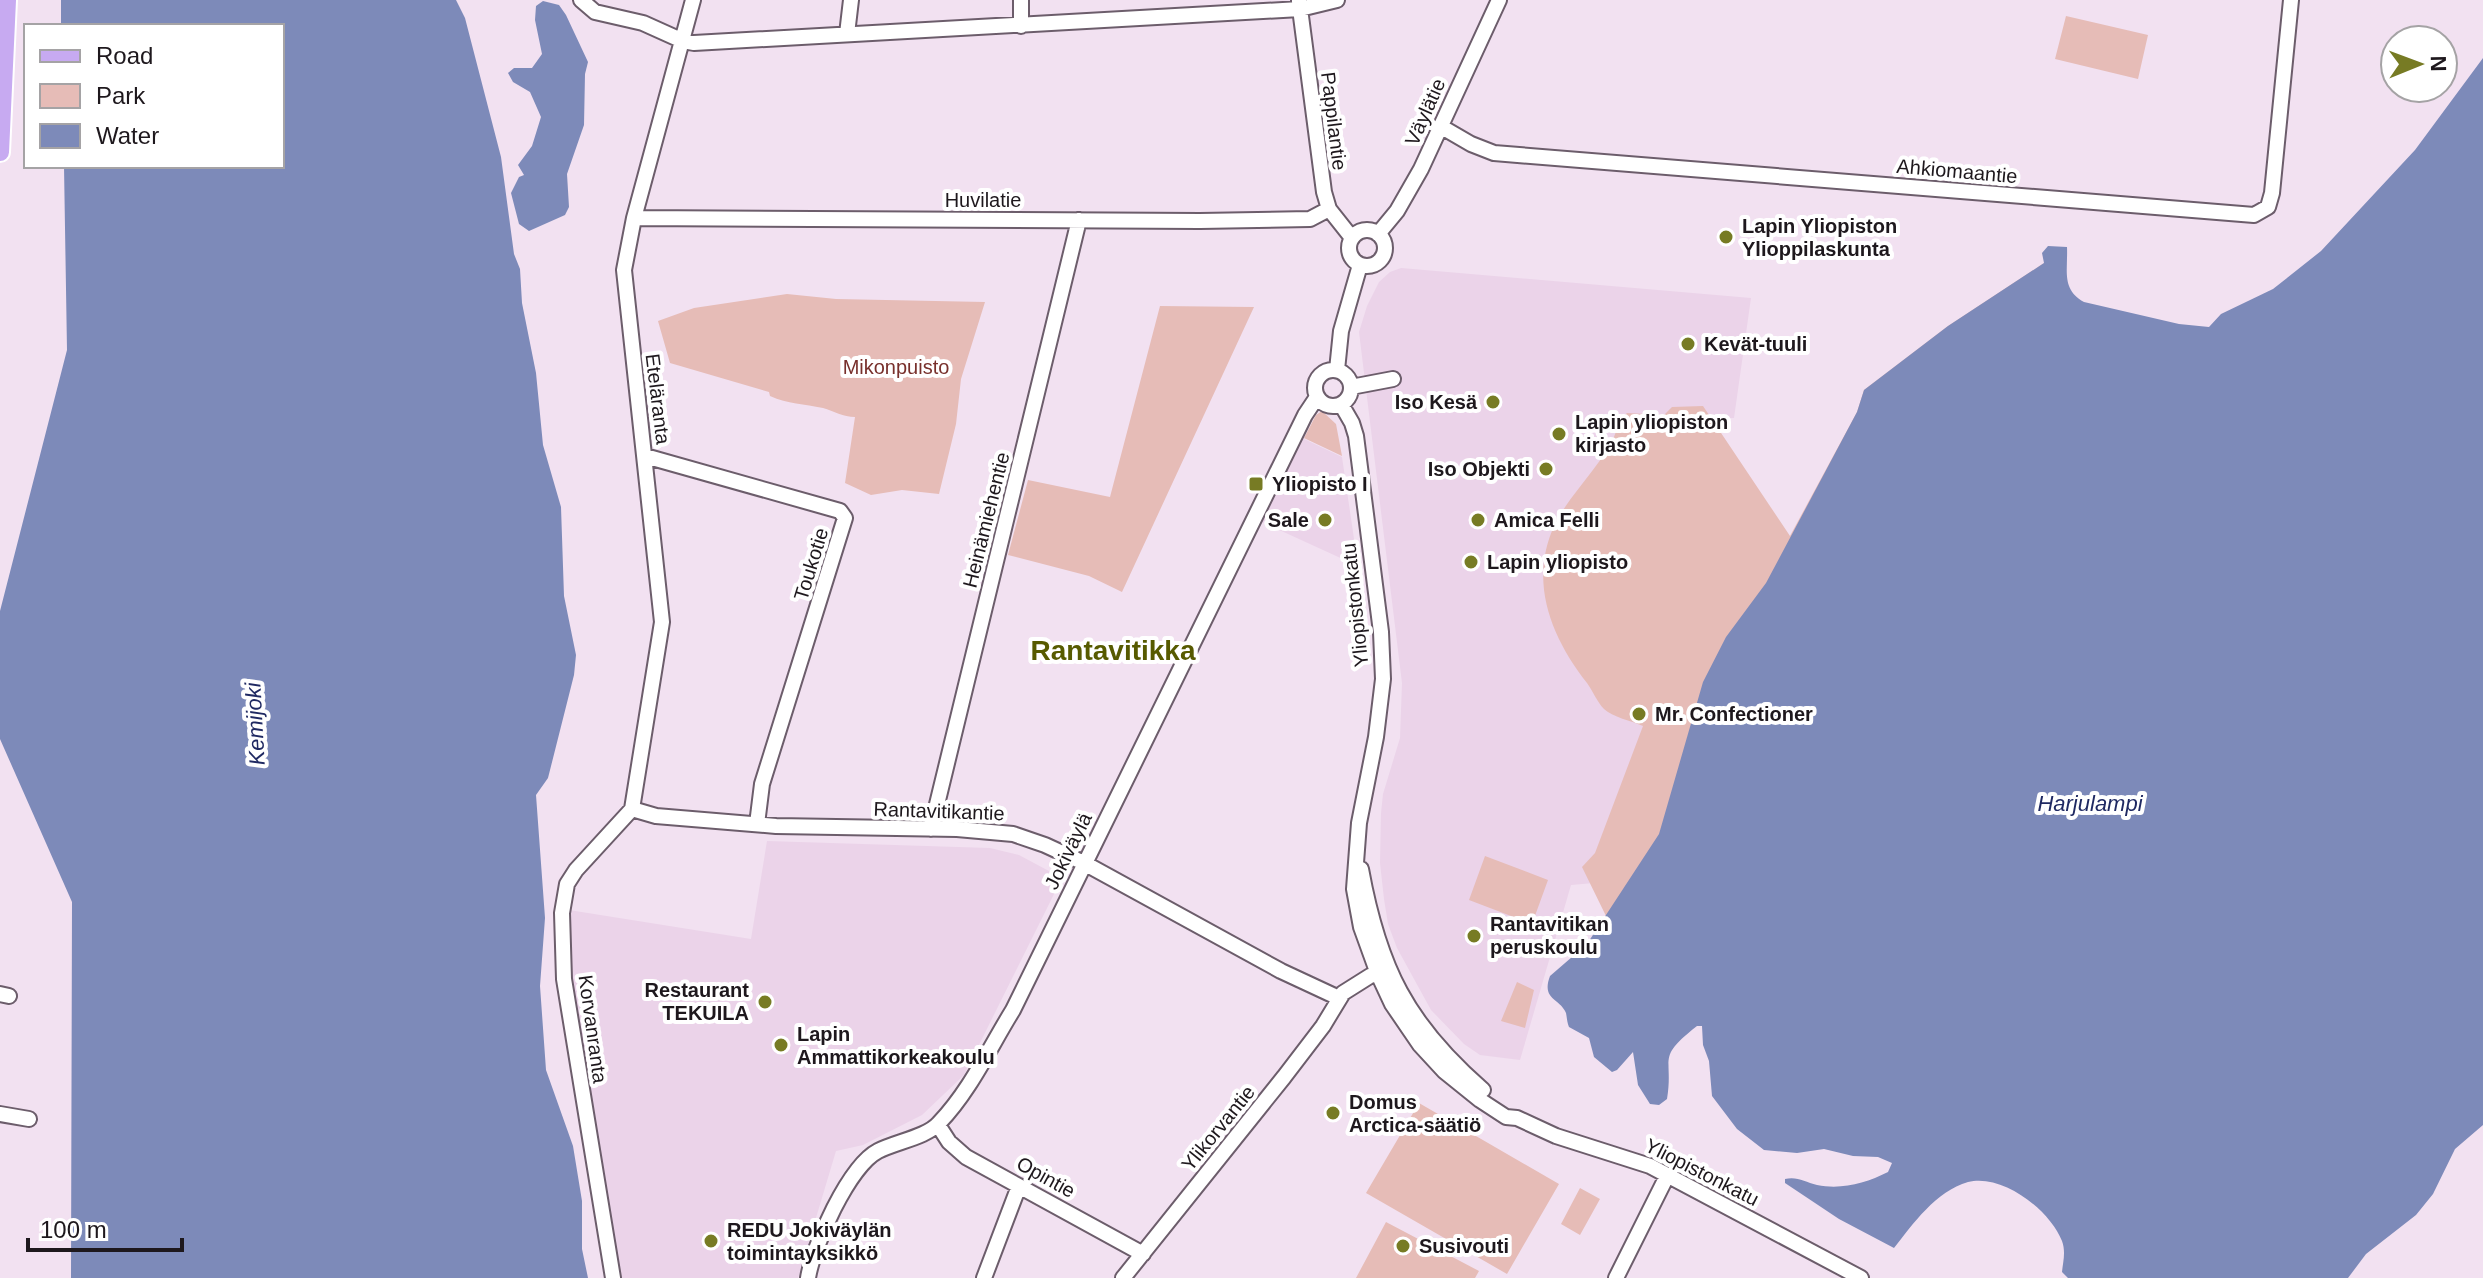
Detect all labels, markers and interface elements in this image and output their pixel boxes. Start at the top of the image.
legend [24,24,284,168]
north arrow [2379,24,2459,104]
text: Road [96,42,153,69]
text: N [2426,55,2451,72]
street label: Pappilantie [1317,71,1351,171]
street label: Väylätie [1400,75,1450,149]
text: Park [96,82,146,109]
text: Water [96,122,159,149]
street label: Ahkiomaantie [1896,155,2018,187]
street label: Huvilatie [945,189,1021,211]
place label: Lapin Yliopiston Ylioppilaskunta [1742,215,1897,260]
marker: Lapin Yliopiston Ylioppilaskunta [1717,228,1735,246]
place label: Kevät-tuuli [1704,333,1807,355]
marker: Kevät-tuuli [1679,335,1697,353]
street label: Eteläranta [642,352,675,446]
park label: Mikonpuisto [843,356,949,378]
place label: Iso Kesä [1395,391,1478,413]
marker: Iso Kesä [1484,393,1502,411]
place label: Lapin yliopiston kirjasto [1575,411,1728,456]
marker: Lapin yliopiston kirjasto [1550,425,1568,443]
street label: Heinämiehentie [959,450,1013,590]
place label: Iso Objekti [1428,458,1530,480]
marker: Iso Objekti [1537,460,1555,478]
place label: Yliopisto I [1272,473,1368,495]
marker: Yliopisto I [1247,475,1265,493]
place label: Sale [1268,509,1309,531]
place label: Amica Felli [1494,509,1600,531]
marker: Sale [1316,511,1334,529]
marker: Amica Felli [1469,511,1487,529]
street label: Toukotie [790,525,832,603]
street label: Yliopistonkatu [1338,542,1372,668]
place label: Lapin yliopisto [1487,551,1628,573]
marker: Lapin yliopisto [1462,553,1480,571]
district label: Rantavitikka [1031,635,1196,666]
water label: Kemijoki [240,681,270,766]
place label: Mr. Confectioner [1655,703,1813,725]
marker: Mr. Confectioner [1630,705,1648,723]
water label: Harjulampi [2037,791,2144,816]
street label: Rantavitikantie [873,798,1005,824]
street label: Jokiväylä [1040,808,1096,893]
place label: Rantavitikan peruskoulu [1490,913,1609,958]
marker: Rantavitikan peruskoulu [1465,927,1483,945]
street label: Korvanranta [575,974,612,1085]
place label: Restaurant TEKUILA [645,979,749,1024]
marker: Restaurant TEKUILA [756,993,774,1011]
place label: Lapin Ammattikorkeakoulu [797,1023,995,1068]
marker: Lapin Ammattikorkeakoulu [772,1036,790,1054]
street label: Ylikorvantie [1177,1081,1259,1175]
place label: Domus Arctica-säätiö [1349,1091,1481,1136]
marker: Domus Arctica-säätiö [1324,1104,1342,1122]
street label: Yliopistonkatu [1642,1134,1762,1210]
street label: Opintie [1013,1152,1079,1202]
scale bar [28,1202,182,1252]
text: 100 m [40,1216,107,1243]
place label: REDU Jokiväylän toimintayksikkö [727,1219,892,1264]
marker: REDU Jokiväylän toimintayksikkö [702,1232,720,1250]
place label: Susivouti [1419,1235,1509,1257]
marker: Susivouti [1394,1237,1412,1255]

